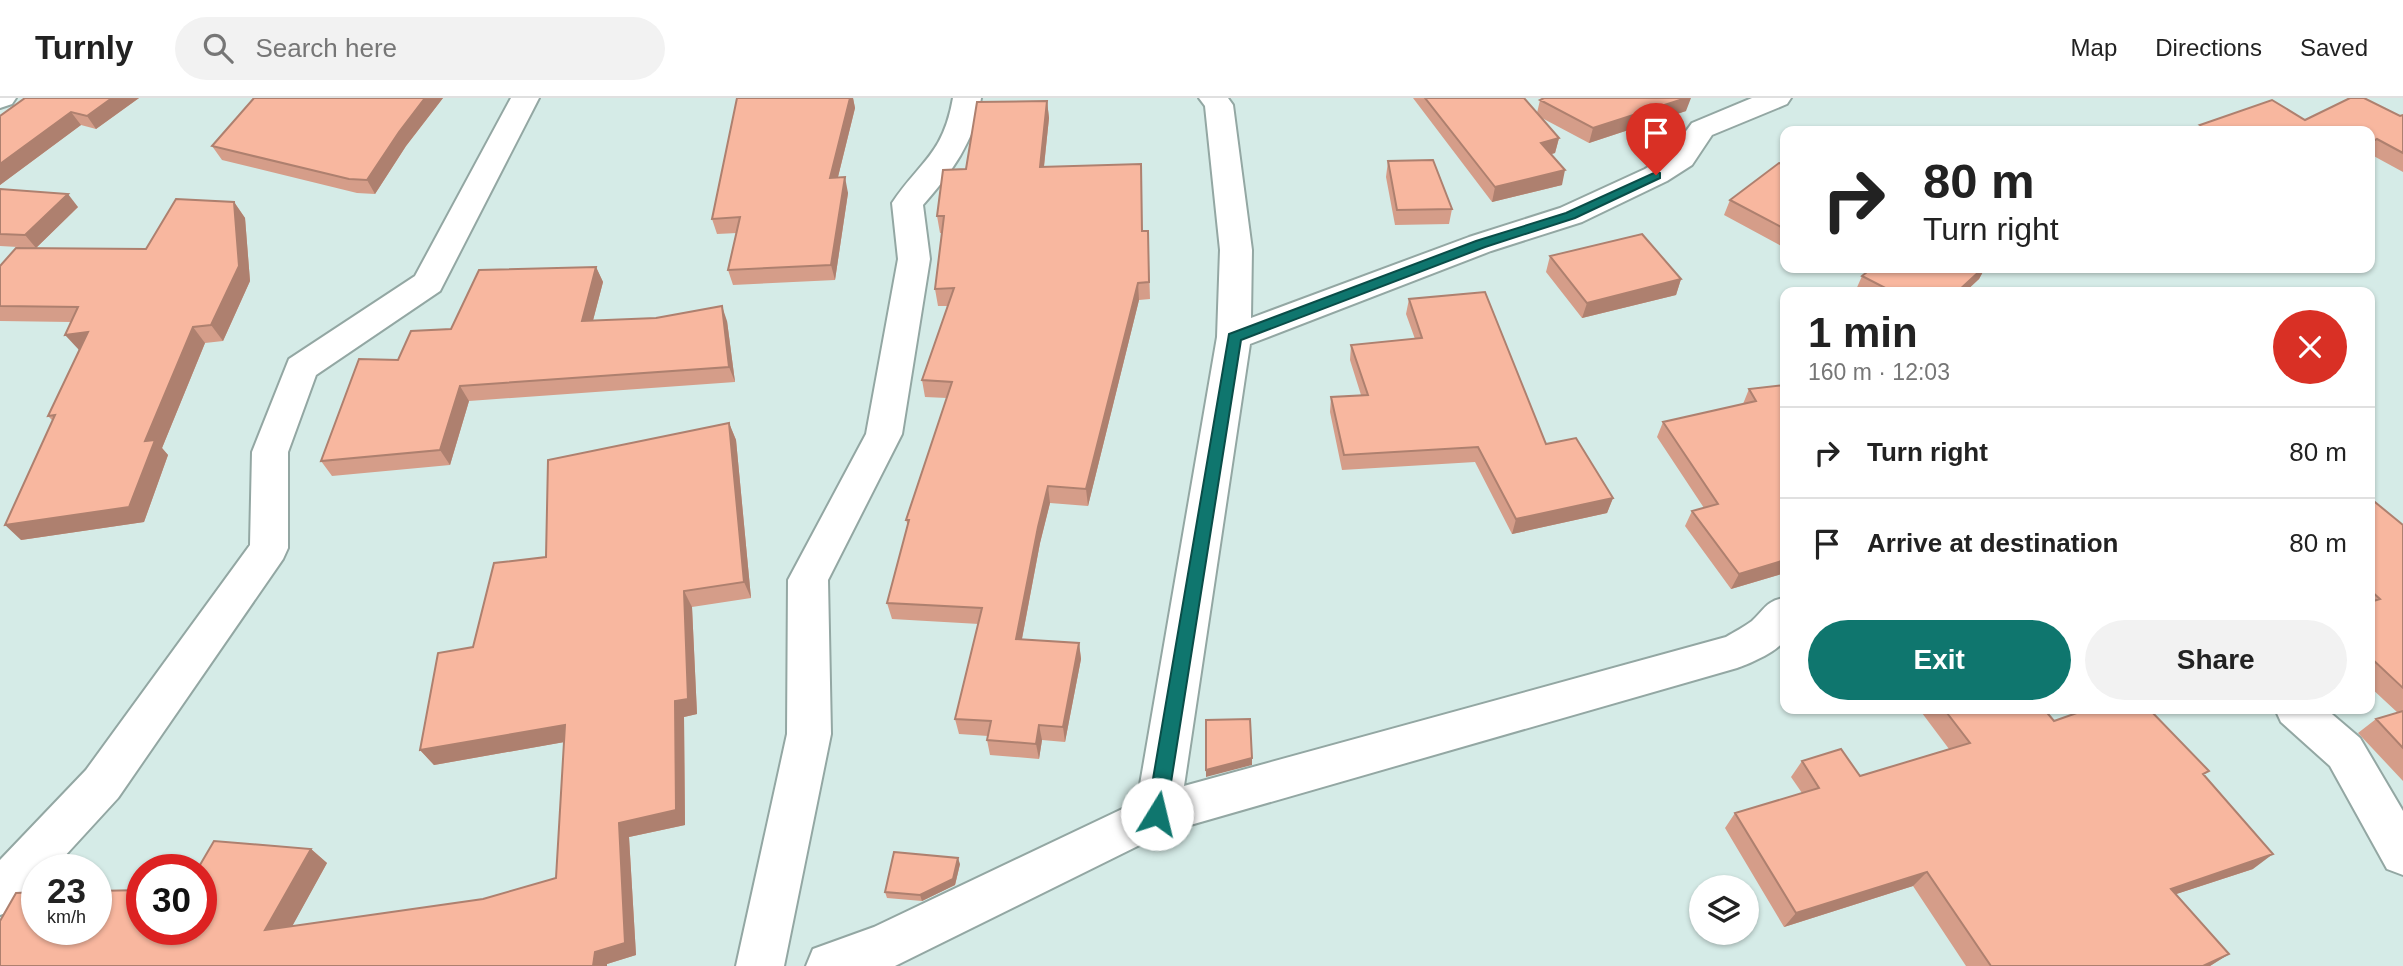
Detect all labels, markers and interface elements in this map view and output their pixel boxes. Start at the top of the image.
search box [175,17,665,80]
text: Turnly [35,29,133,66]
icon: search [199,29,237,67]
text: Search here [255,33,397,63]
text: Map [2071,34,2117,61]
text: Directions [2155,34,2262,61]
text: Saved [2300,34,2368,61]
pin [1626,103,1686,175]
icon: arrive [1637,114,1675,152]
icon: right [1808,154,1899,245]
text: 80 m [1923,154,2035,208]
text: Turn right [1923,211,2059,247]
text: 1 min [1808,309,1918,356]
button: close [2273,310,2347,384]
text: 160 m · 12:03 [1808,359,1950,385]
icon: right [1808,434,1846,472]
text: Turn right [1867,437,1988,467]
text: 80 m [2289,437,2347,467]
icon: arrive [1808,525,1846,563]
text: Arrive at destination [1867,528,2118,558]
text: 80 m [2289,528,2347,558]
button: Exit [1808,620,2071,700]
button: Share [2085,620,2347,700]
position arrow [1120,777,1194,851]
speed limit sign: 30 [126,854,217,945]
text: 23 [47,871,86,910]
map controls [1689,875,1759,945]
button: layers [1689,875,1759,945]
text: km/h [47,907,86,927]

